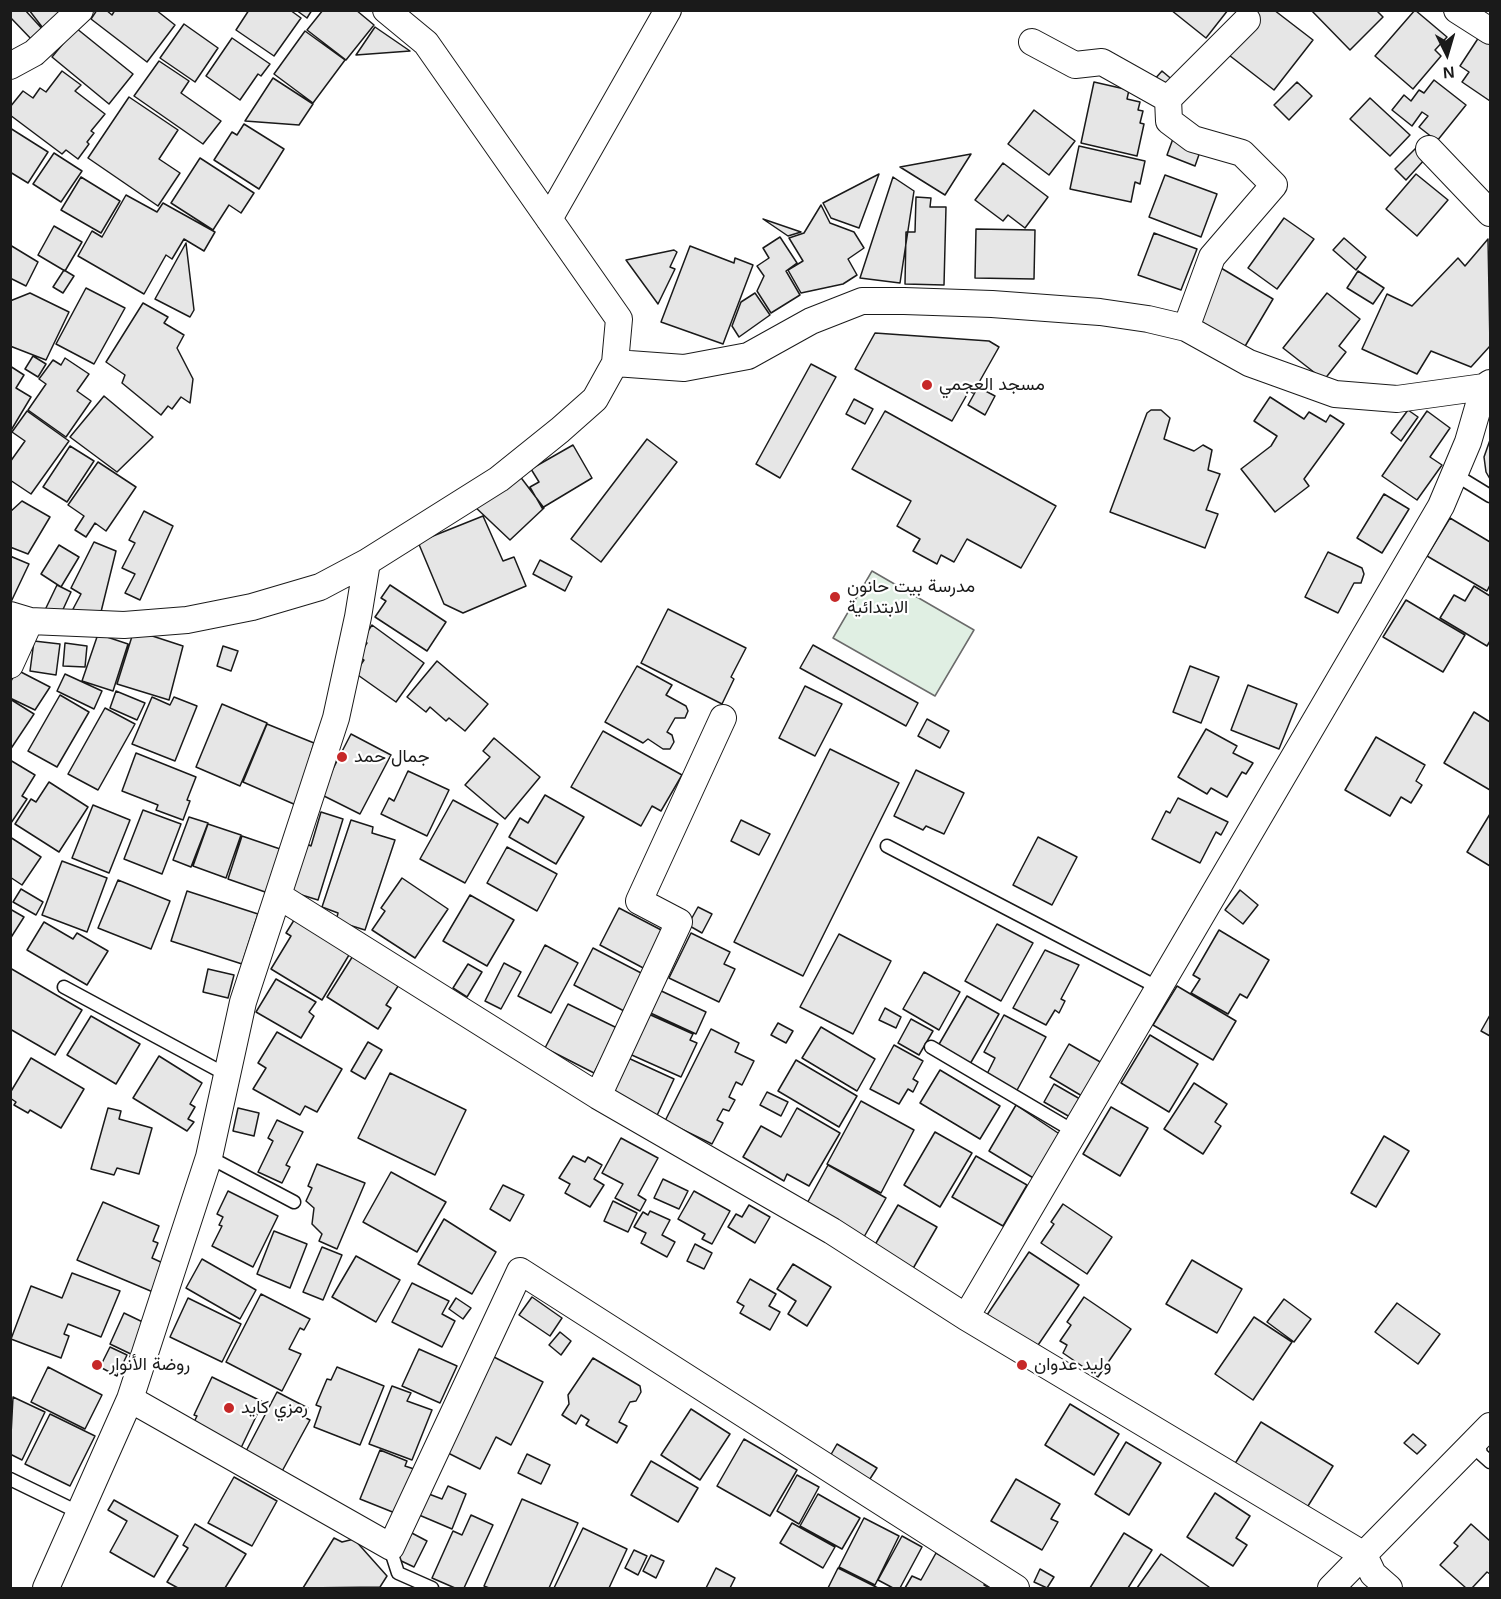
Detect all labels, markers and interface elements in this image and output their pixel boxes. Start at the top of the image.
north arrow [1417,24,1477,84]
text: N [1442,63,1455,81]
place label: مسجد العجمي [939,374,1045,396]
marker: مسجد العجمي [920,378,934,392]
place label: مدرسة بيت حانون الابتدائية [847,576,975,618]
marker: مدرسة بيت حانون الابتدائية [828,590,842,604]
place label: جمال حمد [354,746,430,768]
marker: جمال حمد [335,750,349,764]
place label: روضة الأنوار [109,1354,190,1376]
place label: وليد عدوان [1034,1354,1112,1376]
marker: روضة الأنوار [90,1358,104,1372]
marker: وليد عدوان [1015,1358,1029,1372]
place label: رمزي كايد [241,1397,308,1419]
marker: رمزي كايد [222,1401,236,1415]

